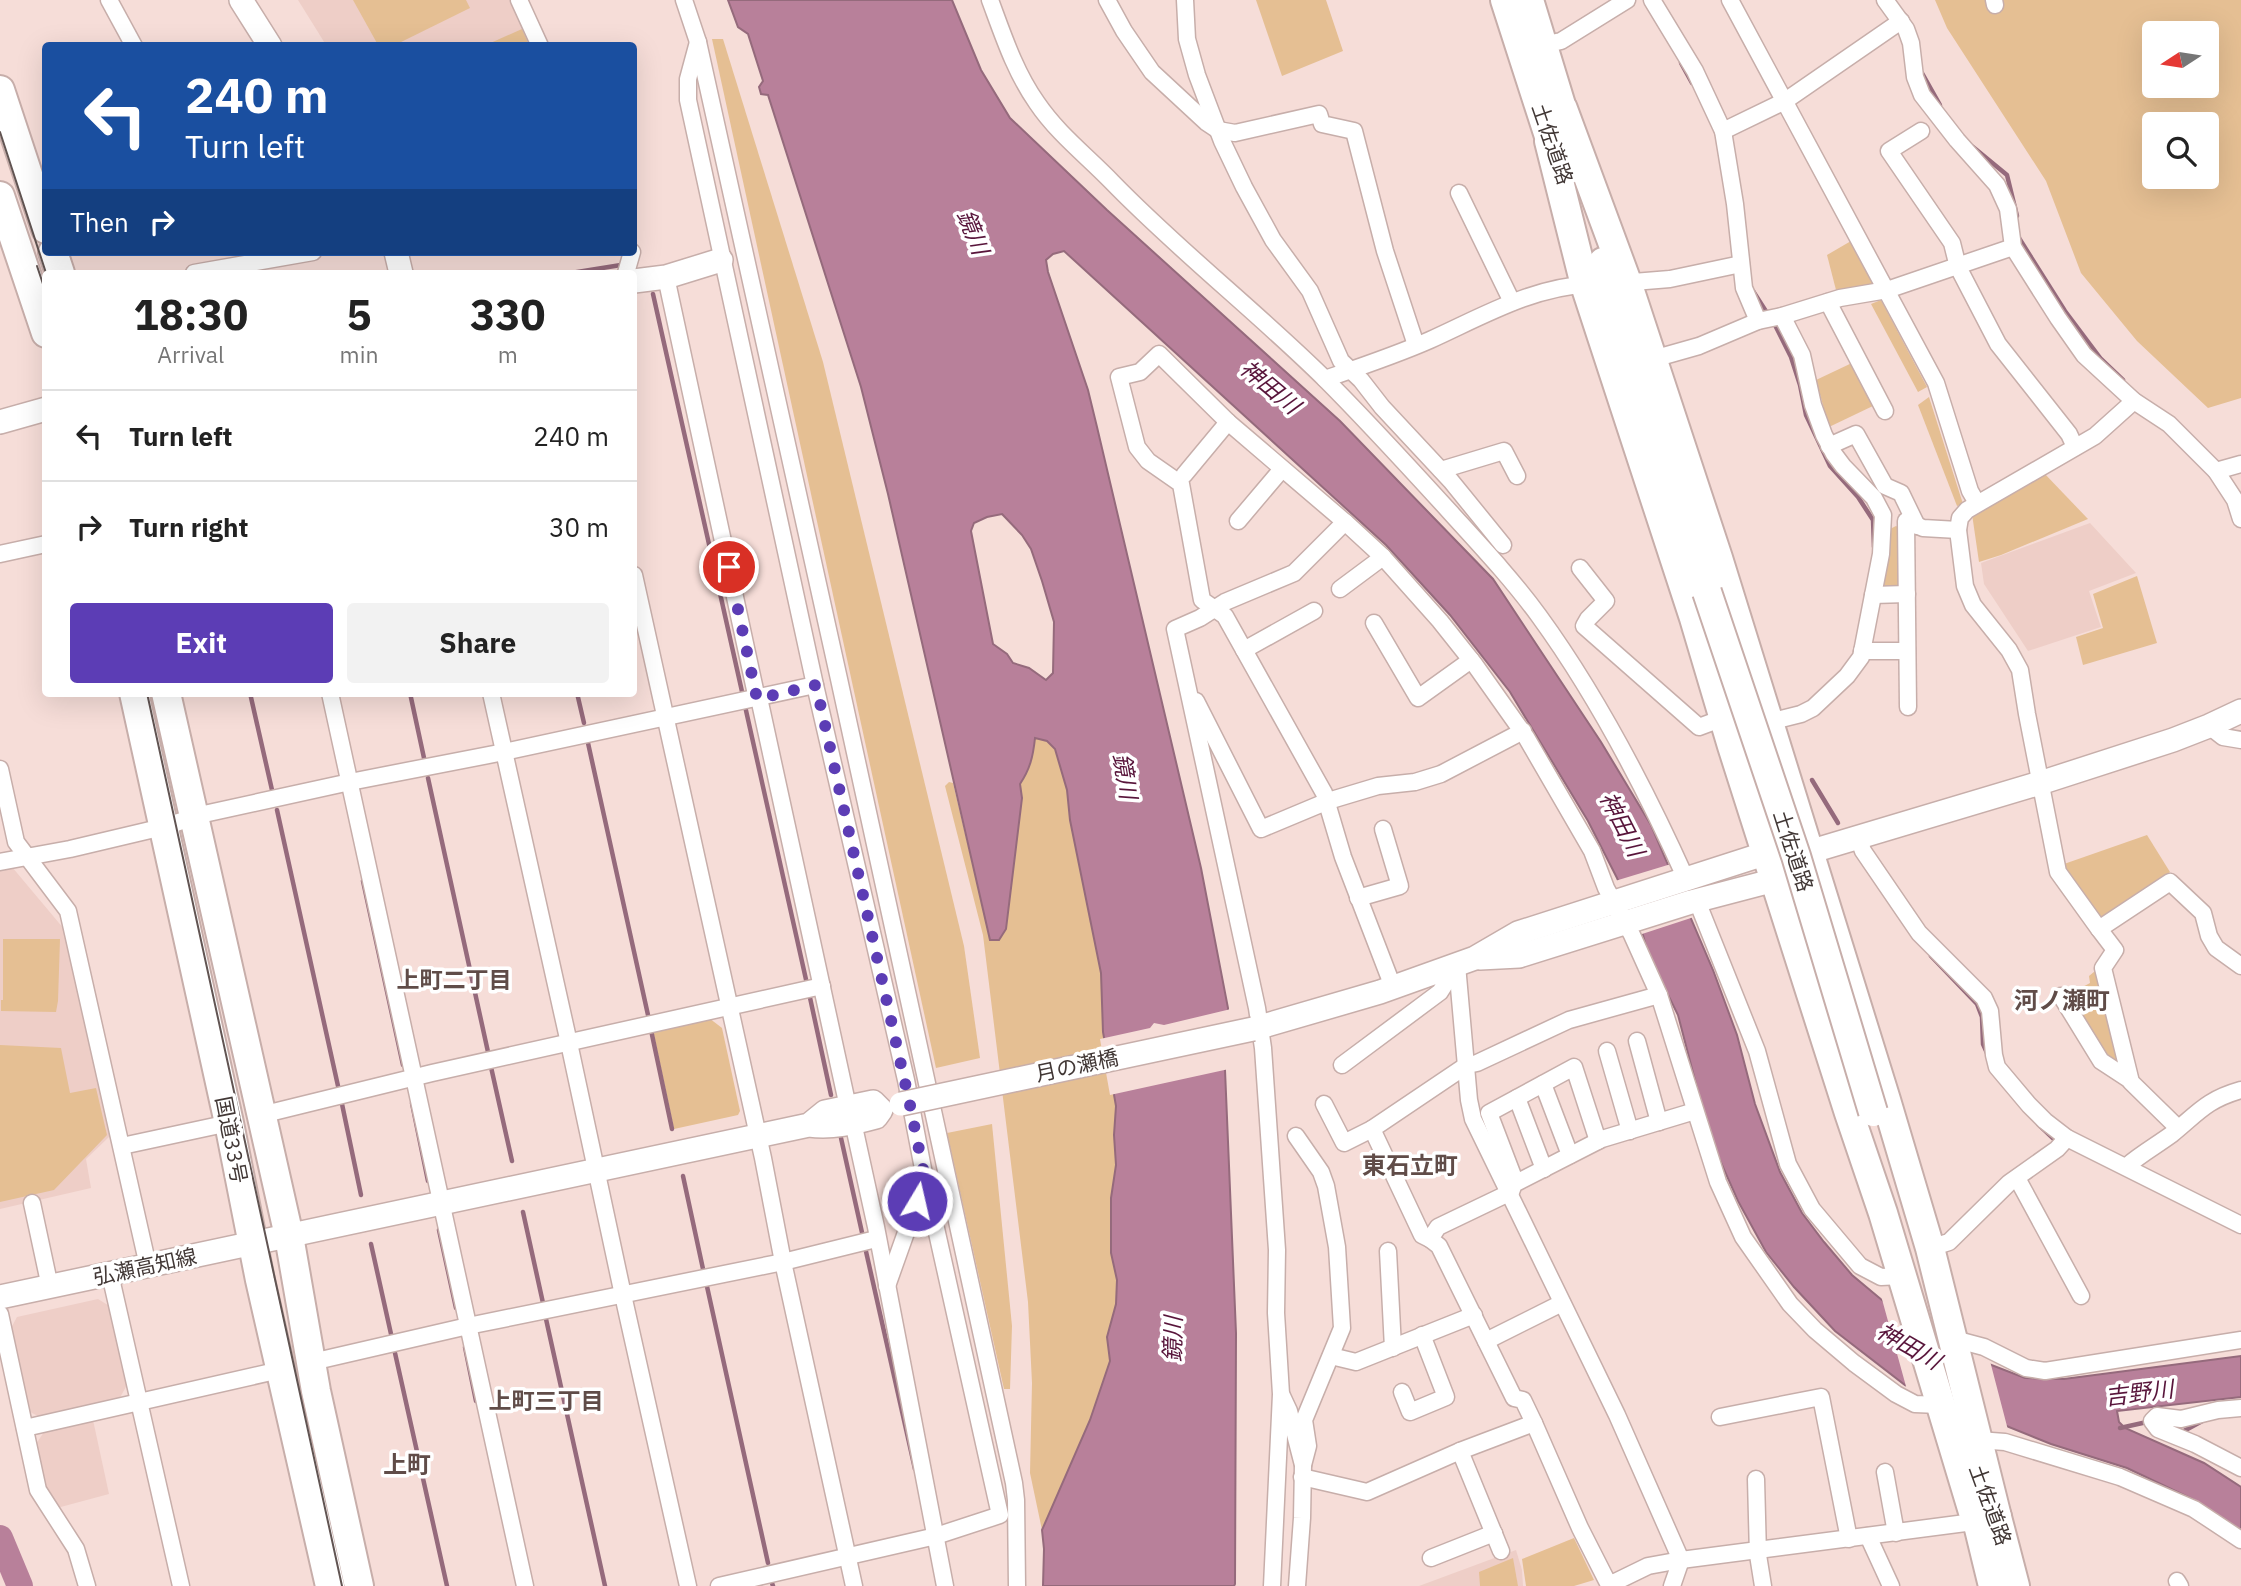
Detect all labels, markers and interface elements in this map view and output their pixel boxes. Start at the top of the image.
north arrow [2142,21,2219,98]
map controls [2142,21,2219,189]
text: 240 m [185,63,329,126]
icon: left [70,70,161,161]
street label: 土佐道路 [1526,99,1580,188]
button: search [2142,112,2219,189]
text: Turn left [185,125,305,167]
icon: right [143,203,181,241]
text: Then [70,205,129,239]
water label: 鏡川 [951,205,998,261]
text: 18:30 [133,287,248,342]
text: 5 [346,287,372,342]
text: 330 [470,287,546,342]
text: Arrival [157,339,224,369]
text: min [340,339,378,369]
text: m [498,339,518,369]
water label: 神田川 [1235,353,1309,422]
icon: left [70,417,108,455]
text: Turn left [129,419,232,453]
text: 240 m [533,419,609,453]
icon: right [70,508,108,546]
text: Turn right [129,510,248,544]
text: 30 m [549,510,609,544]
pin [699,537,759,597]
icon: arrive [710,548,748,586]
button: Exit [70,603,333,683]
button: Share [347,603,609,683]
water label: 鏡川 [1107,751,1145,804]
water label: 神田川 [1594,786,1653,864]
street label: 土佐道路 [1768,806,1820,895]
district label: 上町二丁目 [397,964,512,994]
district label: 河ノ瀬町 [2014,984,2110,1016]
street label: 月の瀬橋 [1033,1043,1121,1087]
street label: 国道33号 [210,1094,254,1186]
district label: 東石立町 [1362,1149,1458,1181]
position arrow [880,1164,954,1238]
street label: 弘瀬高知線 [91,1241,199,1291]
water label: 鏡川 [1157,1313,1187,1362]
water label: 神田川 [1872,1315,1949,1377]
water label: 吉野川 [2103,1373,2178,1411]
district label: 上町三丁目 [489,1385,604,1415]
district label: 上町 [383,1448,431,1480]
street label: 土佐道路 [1963,1460,2018,1549]

